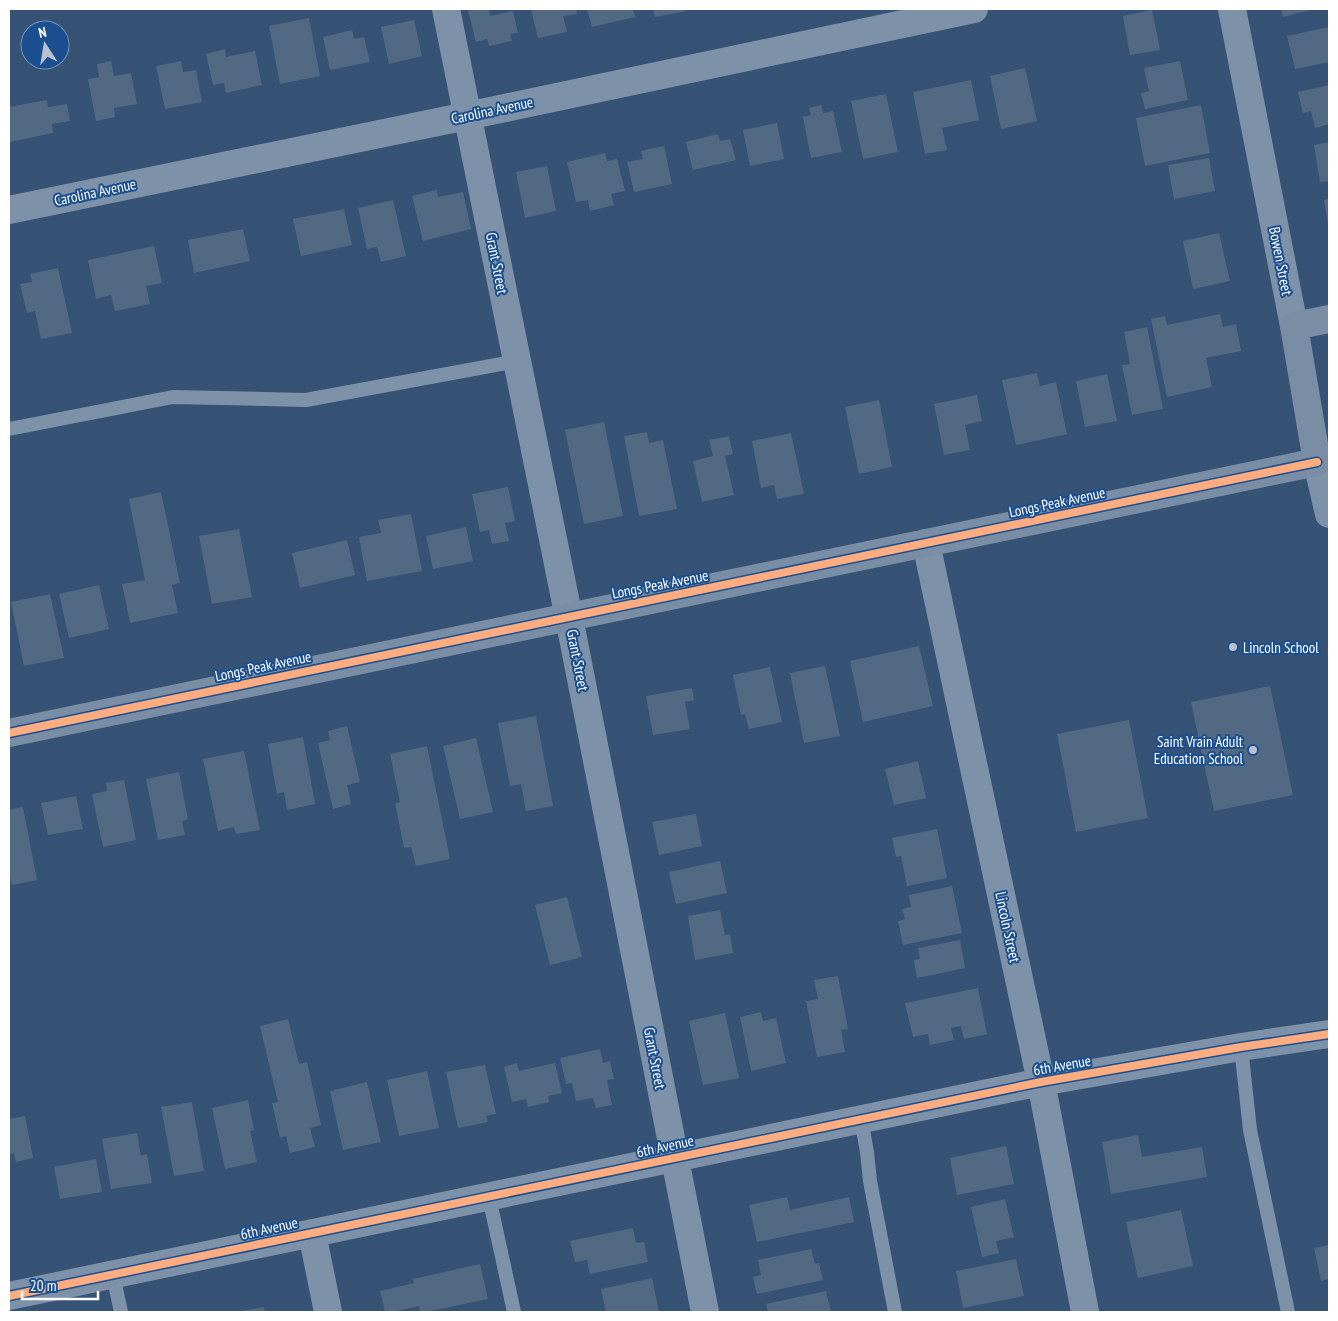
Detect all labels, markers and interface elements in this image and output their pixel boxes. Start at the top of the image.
north arrow [20,20,70,70]
text: N [37,23,48,42]
street label: Carolina Avenue [449,92,535,128]
street label: Carolina Avenue [52,174,138,210]
street label: Bowen Street [1265,225,1297,297]
street label: Grant Street [482,231,512,295]
street label: Longs Peak Avenue [1007,483,1107,521]
street label: Longs Peak Avenue [610,565,710,603]
street label: Grant Street [563,628,593,692]
place label: Lincoln School [1243,638,1319,657]
marker: Lincoln School [1227,641,1239,653]
street label: Longs Peak Avenue [213,647,313,685]
place label: Saint Vrain Adult Education School [1154,732,1243,768]
marker: Saint Vrain Adult Education School [1247,744,1259,756]
street label: Lincoln Street [991,890,1025,964]
street label: Grant Street [640,1026,670,1090]
street label: 6th Avenue [1032,1051,1092,1079]
street label: 6th Avenue [635,1131,695,1161]
street label: 6th Avenue [239,1213,299,1243]
scale bar [22,1268,99,1300]
text: 20 m [30,1276,56,1295]

